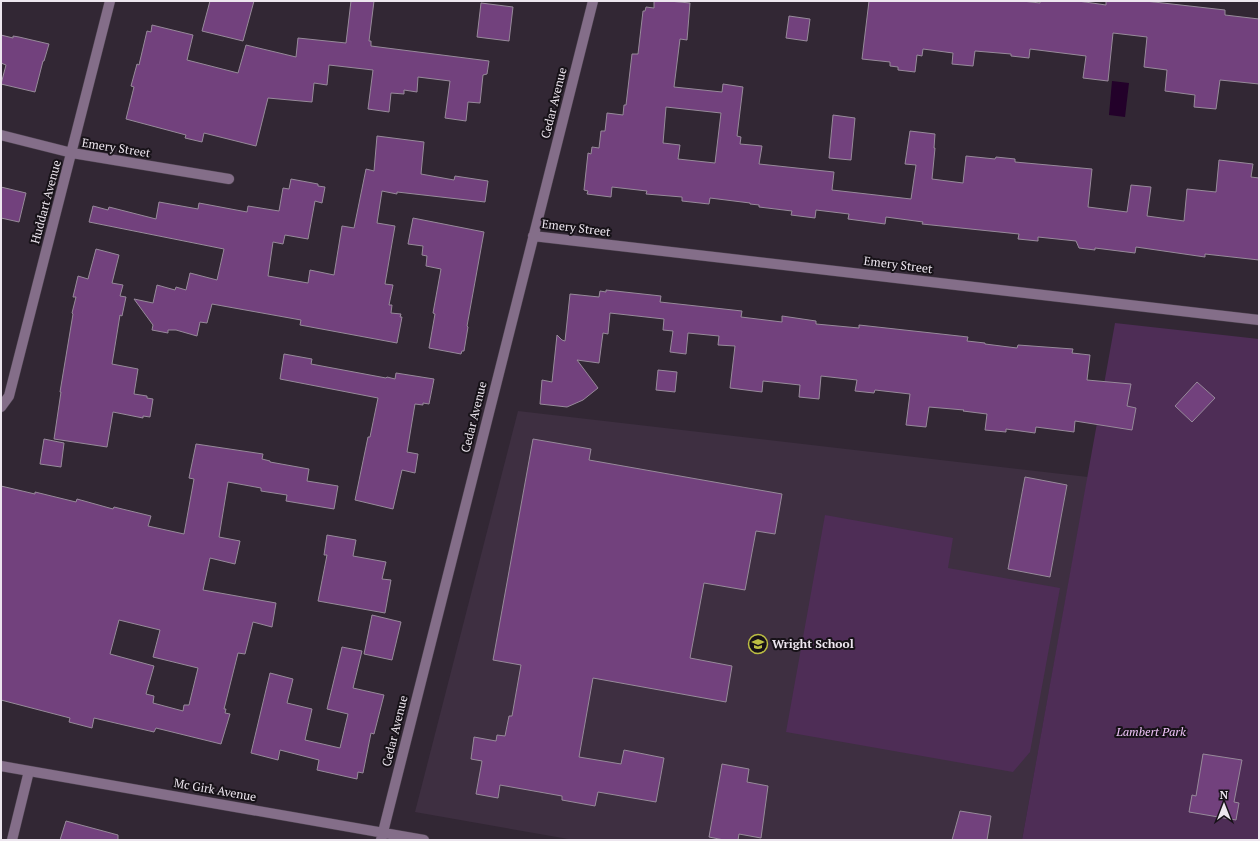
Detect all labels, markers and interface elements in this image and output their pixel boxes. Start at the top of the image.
street label: Cedar Avenue [537,66,570,140]
street label: Emery Street [81,135,152,160]
street label: Huddart Avenue [27,158,64,245]
street label: Emery Street [541,216,612,239]
street label: Emery Street [863,253,934,276]
street label: Cedar Avenue [457,380,490,454]
school or university icon: Wright School [747,633,769,655]
place label: Wright School [772,636,854,651]
street label: Cedar Avenue [378,694,411,768]
park label: Lambert Park [1115,724,1186,739]
street label: Mc Girk Avenue [173,775,258,804]
north arrow [1204,785,1244,825]
text: N [1220,788,1229,802]

